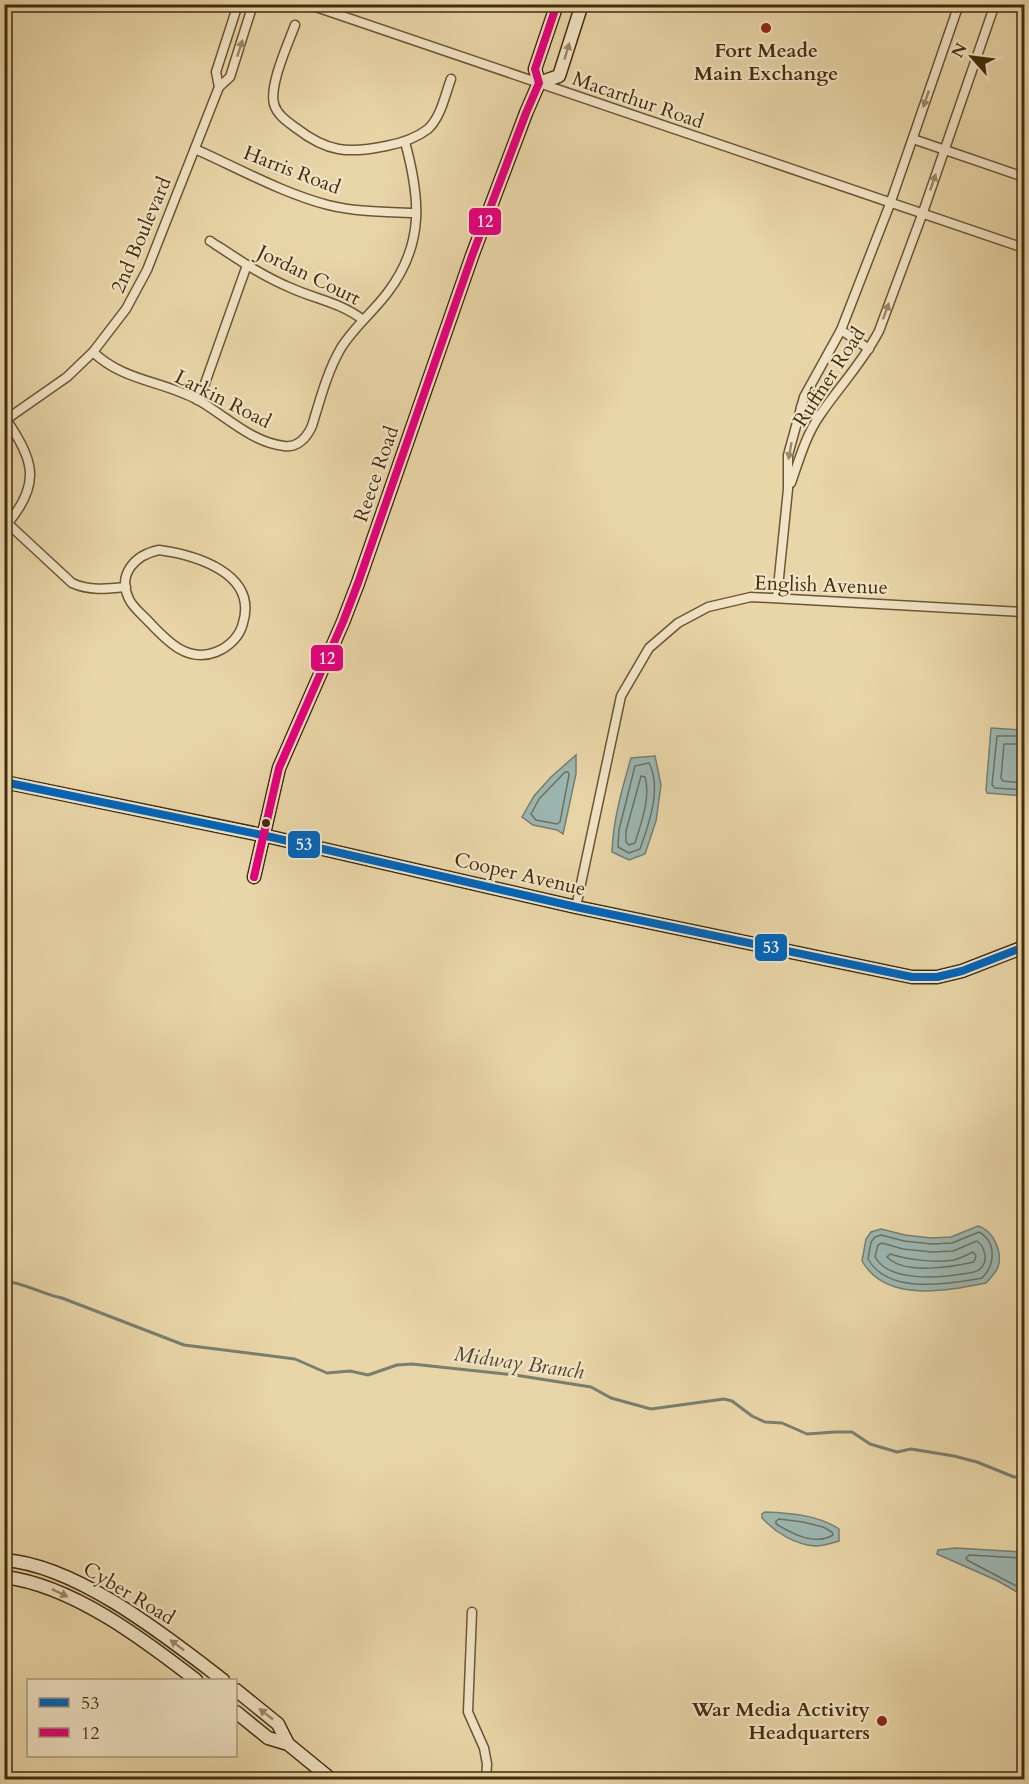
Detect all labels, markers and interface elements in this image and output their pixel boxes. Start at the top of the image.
marker: Fort Meade Main Exchange [759,21,773,35]
north arrow [942,27,1002,87]
place label: Fort Meade Main Exchange [694,37,838,87]
one-way arrow [235,39,245,57]
text: N [947,39,973,62]
one-way arrow [563,42,573,60]
street label: Macarthur Road [569,65,708,135]
one-way arrow [921,91,931,109]
street label: Harris Road [240,139,345,201]
street label: 2nd Boulevard [104,172,178,297]
one-way arrow [929,173,939,191]
line badge: 12 [468,207,502,236]
text: 12 [477,211,493,233]
street label: Jordan Court [250,237,366,312]
one-way arrow [882,302,892,320]
street label: Ruffner Road [787,322,872,432]
street label: Larkin Road [170,363,276,435]
street label: Reece Road [347,422,405,525]
one-way arrow [785,442,794,461]
street label: English Avenue [754,569,888,601]
line badge: 12 [310,644,344,672]
text: 12 [319,648,335,670]
unlabelled marker [260,817,272,829]
line badge: 53 [287,830,321,859]
text: 53 [296,834,312,856]
street label: Cooper Avenue [452,846,588,902]
line badge: 53 [754,933,788,962]
text: 53 [763,937,779,959]
water label: Midway Branch [452,1340,586,1386]
street label: Cyber Road [78,1555,180,1631]
one-way arrow [52,1589,69,1598]
one-way arrow [169,1639,185,1651]
legend [27,1679,237,1757]
text: 53 [81,1691,99,1716]
place label: War Media Activity Headquarters [691,1696,871,1746]
one-way arrow [258,1708,273,1720]
marker: War Media Activity Headquarters [875,1714,889,1728]
text: 12 [81,1721,99,1746]

